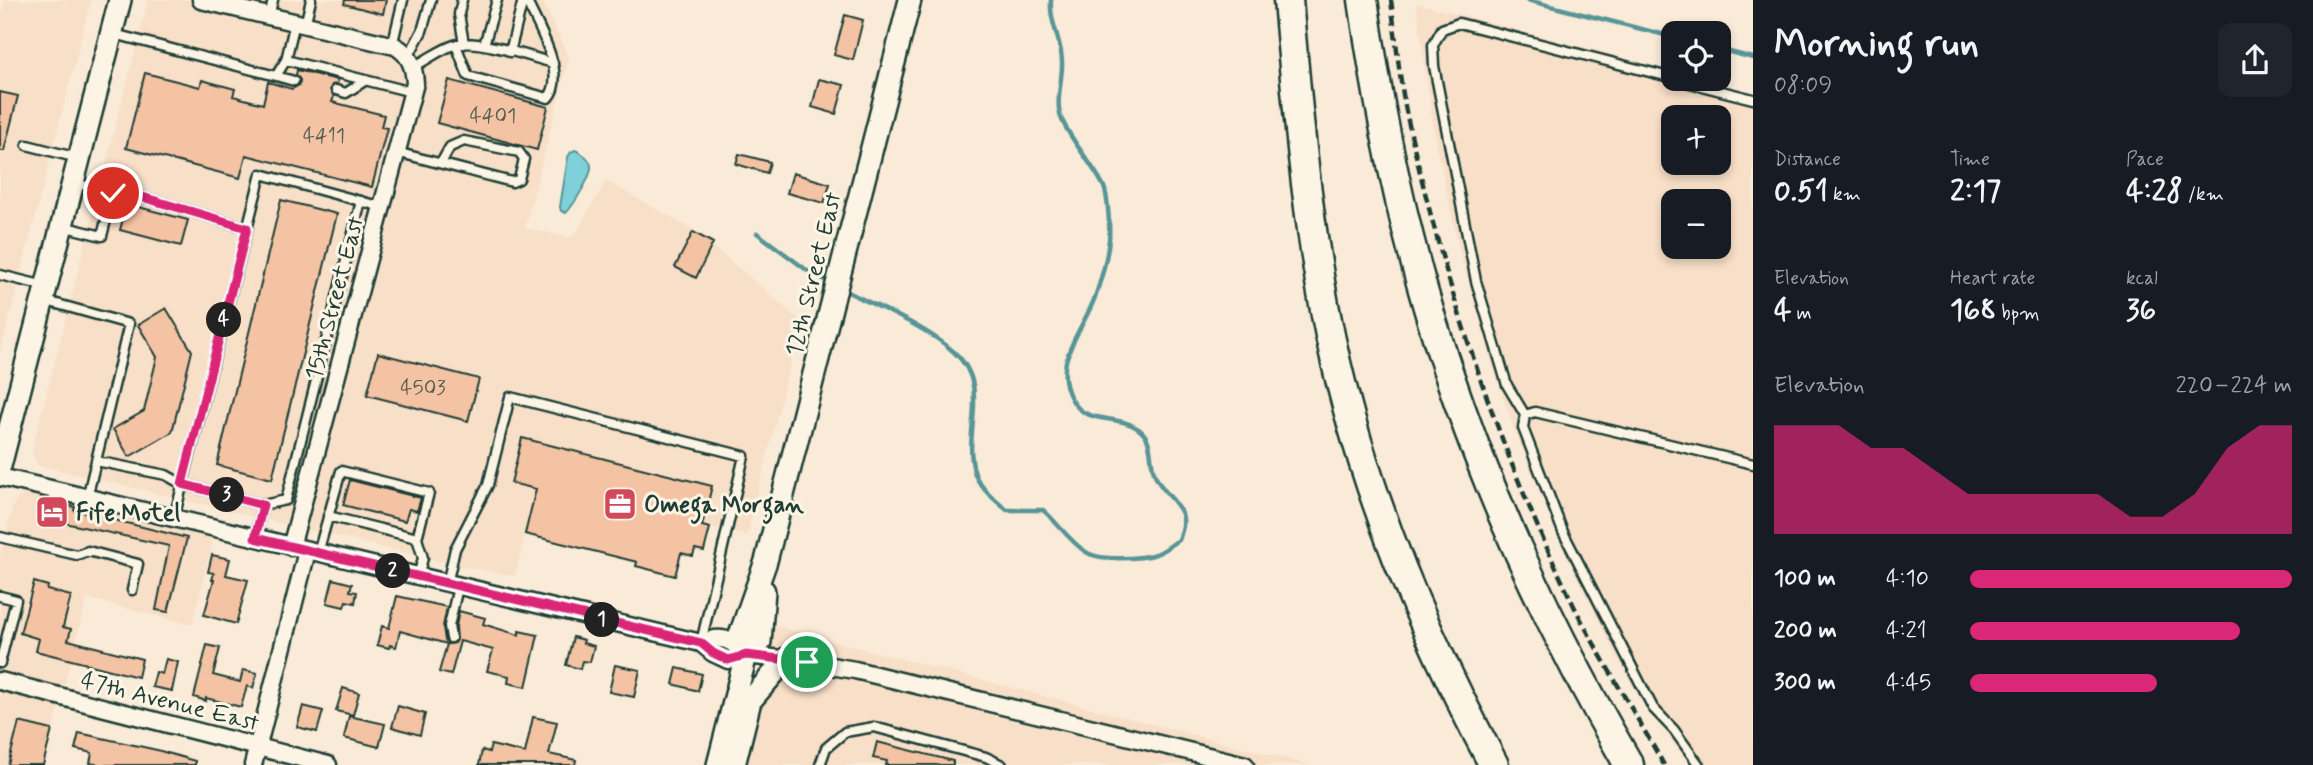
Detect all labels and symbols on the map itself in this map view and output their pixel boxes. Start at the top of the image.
house number: 4401 [470,102,516,130]
house number: 4411 [303,122,345,150]
pin [83,163,143,223]
street label: 12th Street East [779,189,850,360]
street label: 15th Street East [299,213,372,384]
pin: 4 [206,302,242,338]
house number: 4503 [400,374,446,402]
pin: 3 [210,477,244,512]
office icon: Omega Morgan [601,485,639,523]
place label: Omega Morgan [644,490,804,524]
hotel icon: Fife Motel [33,493,71,531]
place label: Fife Motel [76,498,180,529]
pin: 2 [376,554,410,588]
pin: 1 [584,602,620,638]
pin [777,632,837,692]
street label: 47th Avenue East [77,665,262,740]

